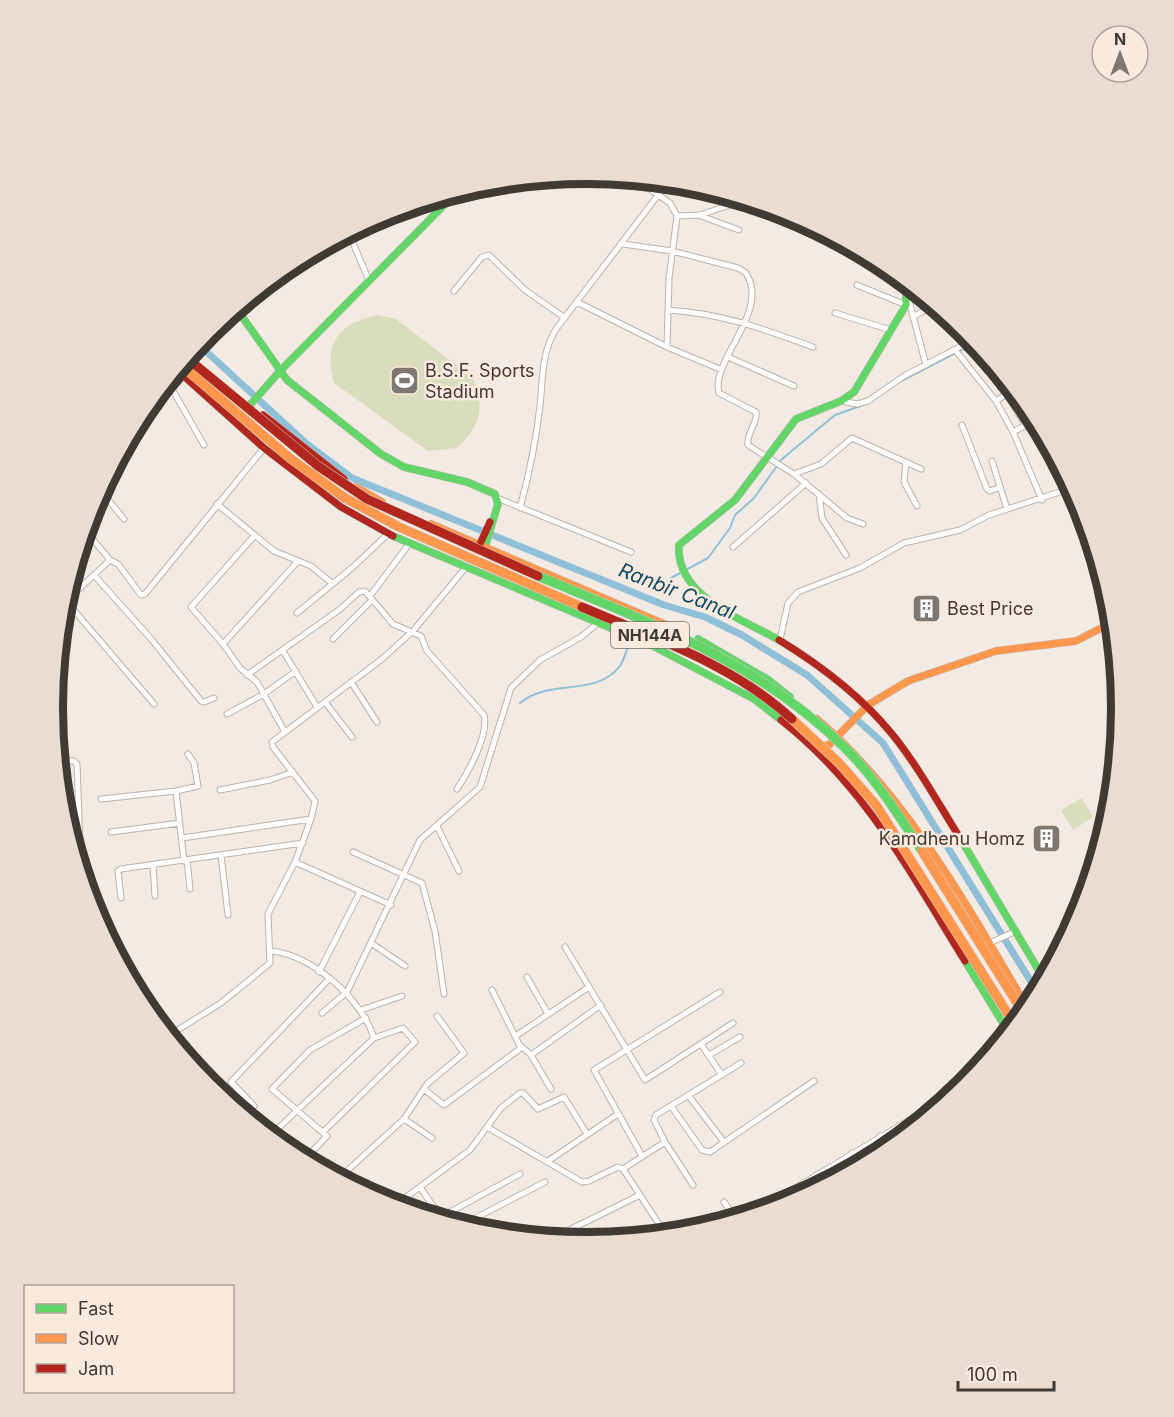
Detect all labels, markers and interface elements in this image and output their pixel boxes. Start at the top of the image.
north arrow [1090,24,1150,84]
text: N [1114,29,1126,49]
place label: B.S.F. Sports Stadium [425,360,535,402]
sports icon: B.S.F. Sports Stadium [388,364,420,396]
water label: Ranbir Canal [615,558,739,624]
building icon: Best Price [910,592,942,624]
place label: Best Price [947,598,1033,619]
road number: NH144A [611,622,689,648]
building icon: Kamdhenu Homz [1030,822,1062,854]
place label: Kamdhenu Homz [879,828,1025,849]
legend [24,1285,234,1393]
text: Fast [78,1298,114,1319]
text: Slow [78,1328,119,1349]
scale bar [958,1354,1054,1392]
text: Jam [78,1358,114,1379]
text: 100 m [967,1364,1018,1385]

